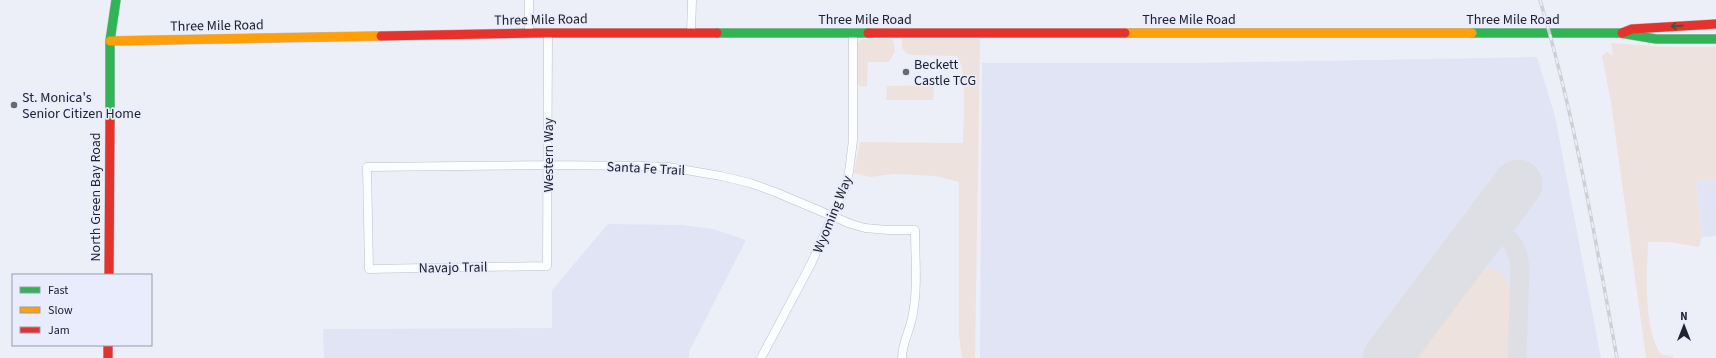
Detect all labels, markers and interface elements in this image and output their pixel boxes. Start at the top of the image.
street label: Three Mile Road [494,9,588,31]
street label: Three Mile Road [818,10,912,30]
street label: Three Mile Road [1142,10,1236,30]
street label: Three Mile Road [1466,10,1560,30]
street label: Three Mile Road [170,15,264,37]
one-way arrow [1671,22,1684,29]
place label: Beckett Castle TCG [914,55,976,91]
marker: Beckett Castle TCG [901,67,911,77]
place label: St. Monica's Senior Citizen Home [22,88,141,124]
marker: St. Monica's Senior Citizen Home [9,100,19,110]
street label: Western Way [539,117,559,192]
street label: North Green Bay Road [86,132,106,262]
street label: Santa Fe Trail [606,157,686,181]
street label: Wyoming Way [808,172,858,256]
street label: Navajo Trail [418,257,488,279]
legend [12,274,152,346]
text: Fast [48,282,68,299]
text: Slow [48,302,73,319]
north arrow [1664,306,1704,346]
text: N [1680,309,1688,324]
text: Jam [48,322,70,339]

